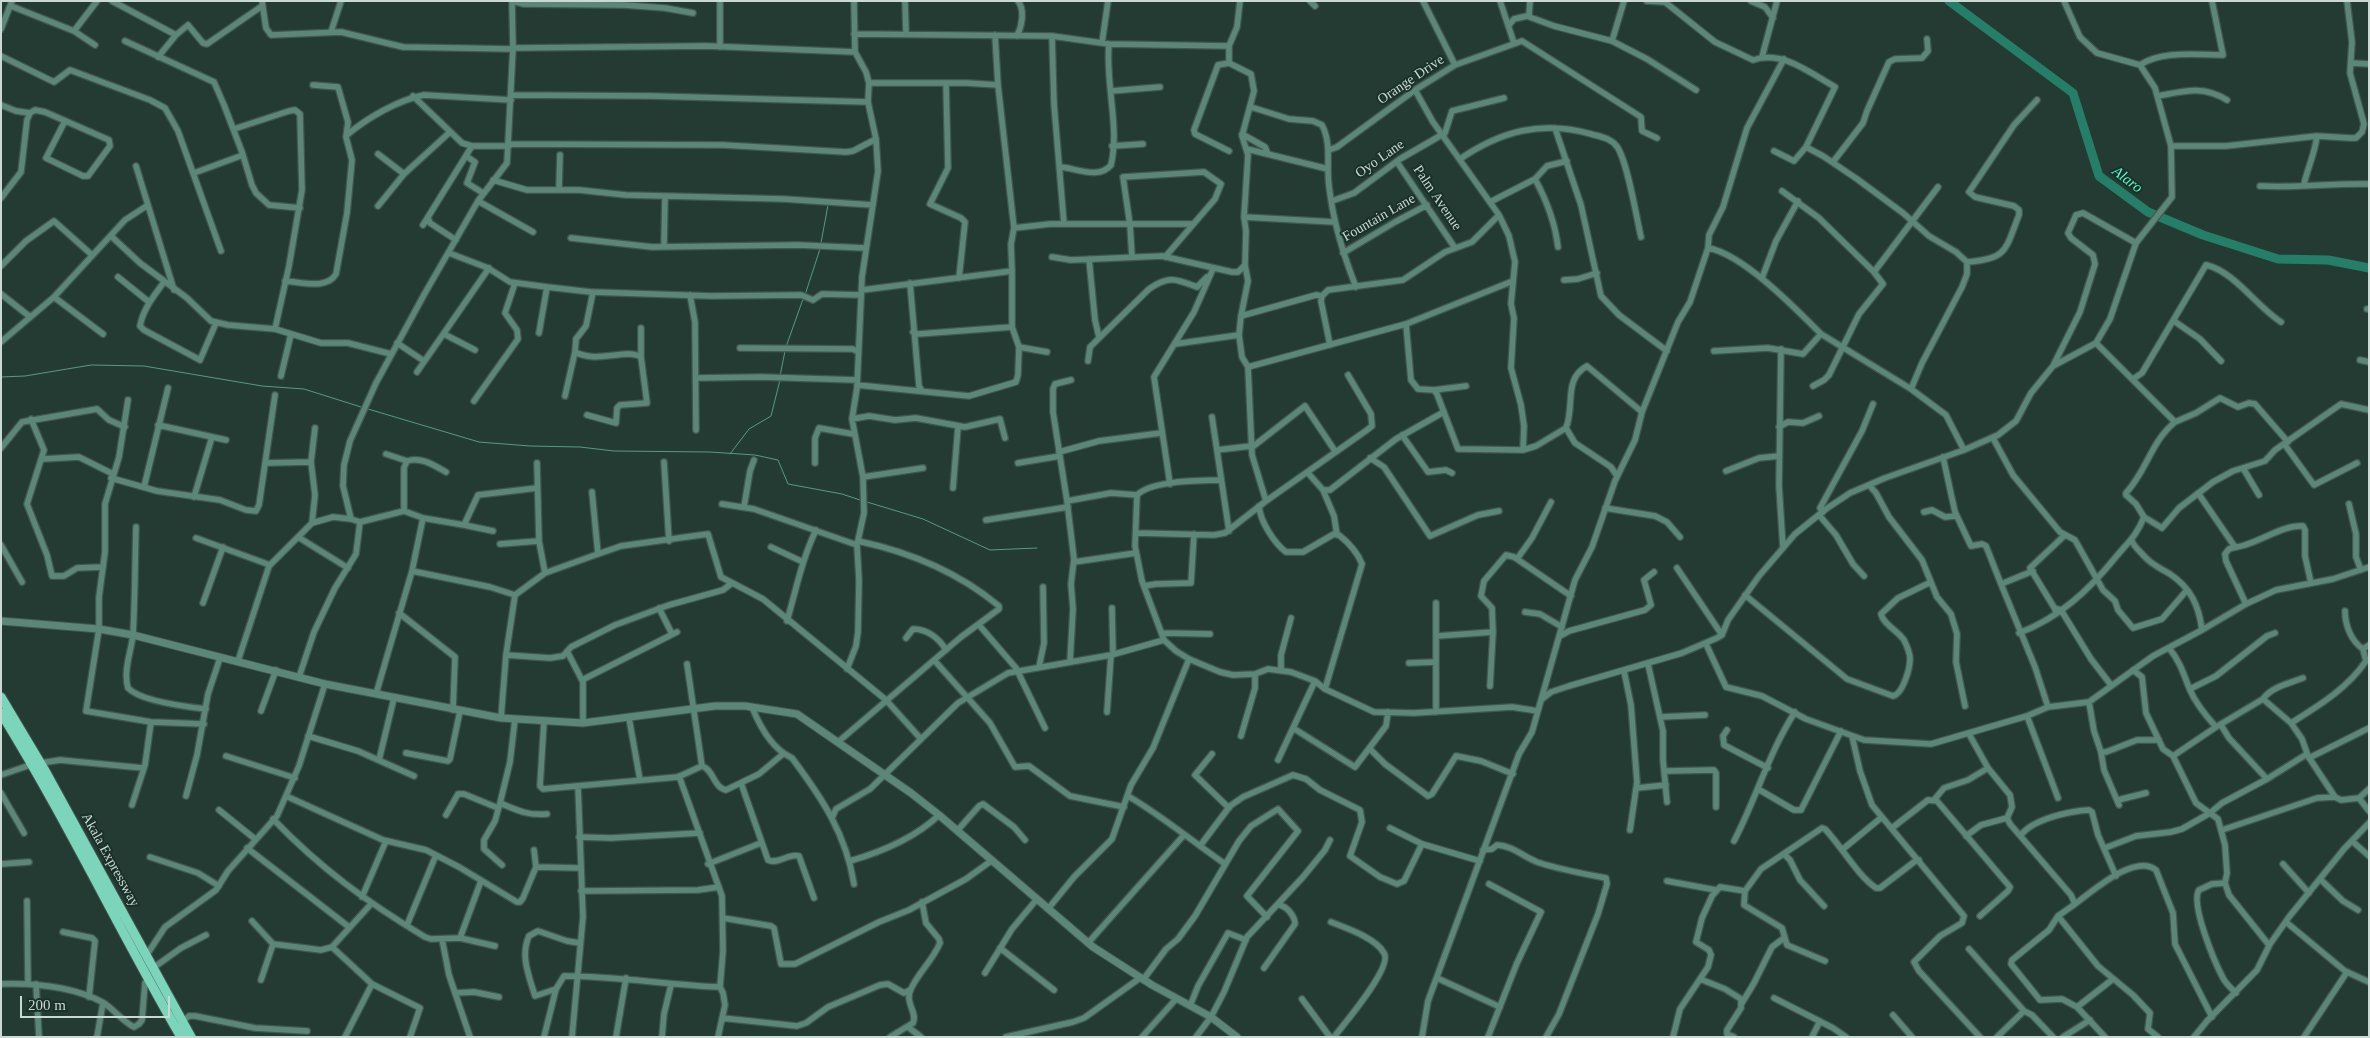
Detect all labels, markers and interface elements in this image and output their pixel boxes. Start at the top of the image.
street label: Orange Drive [1375,52,1447,108]
street label: Oyo Lane [1352,136,1408,182]
street label: Palm Avenue [1409,162,1465,234]
water label: Alaro [2108,163,2146,197]
street label: Fountain Lane [1340,190,1418,246]
street label: Akala Expressway [77,810,143,910]
scale bar [22,986,172,1018]
text: 200 m [28,997,66,1013]

